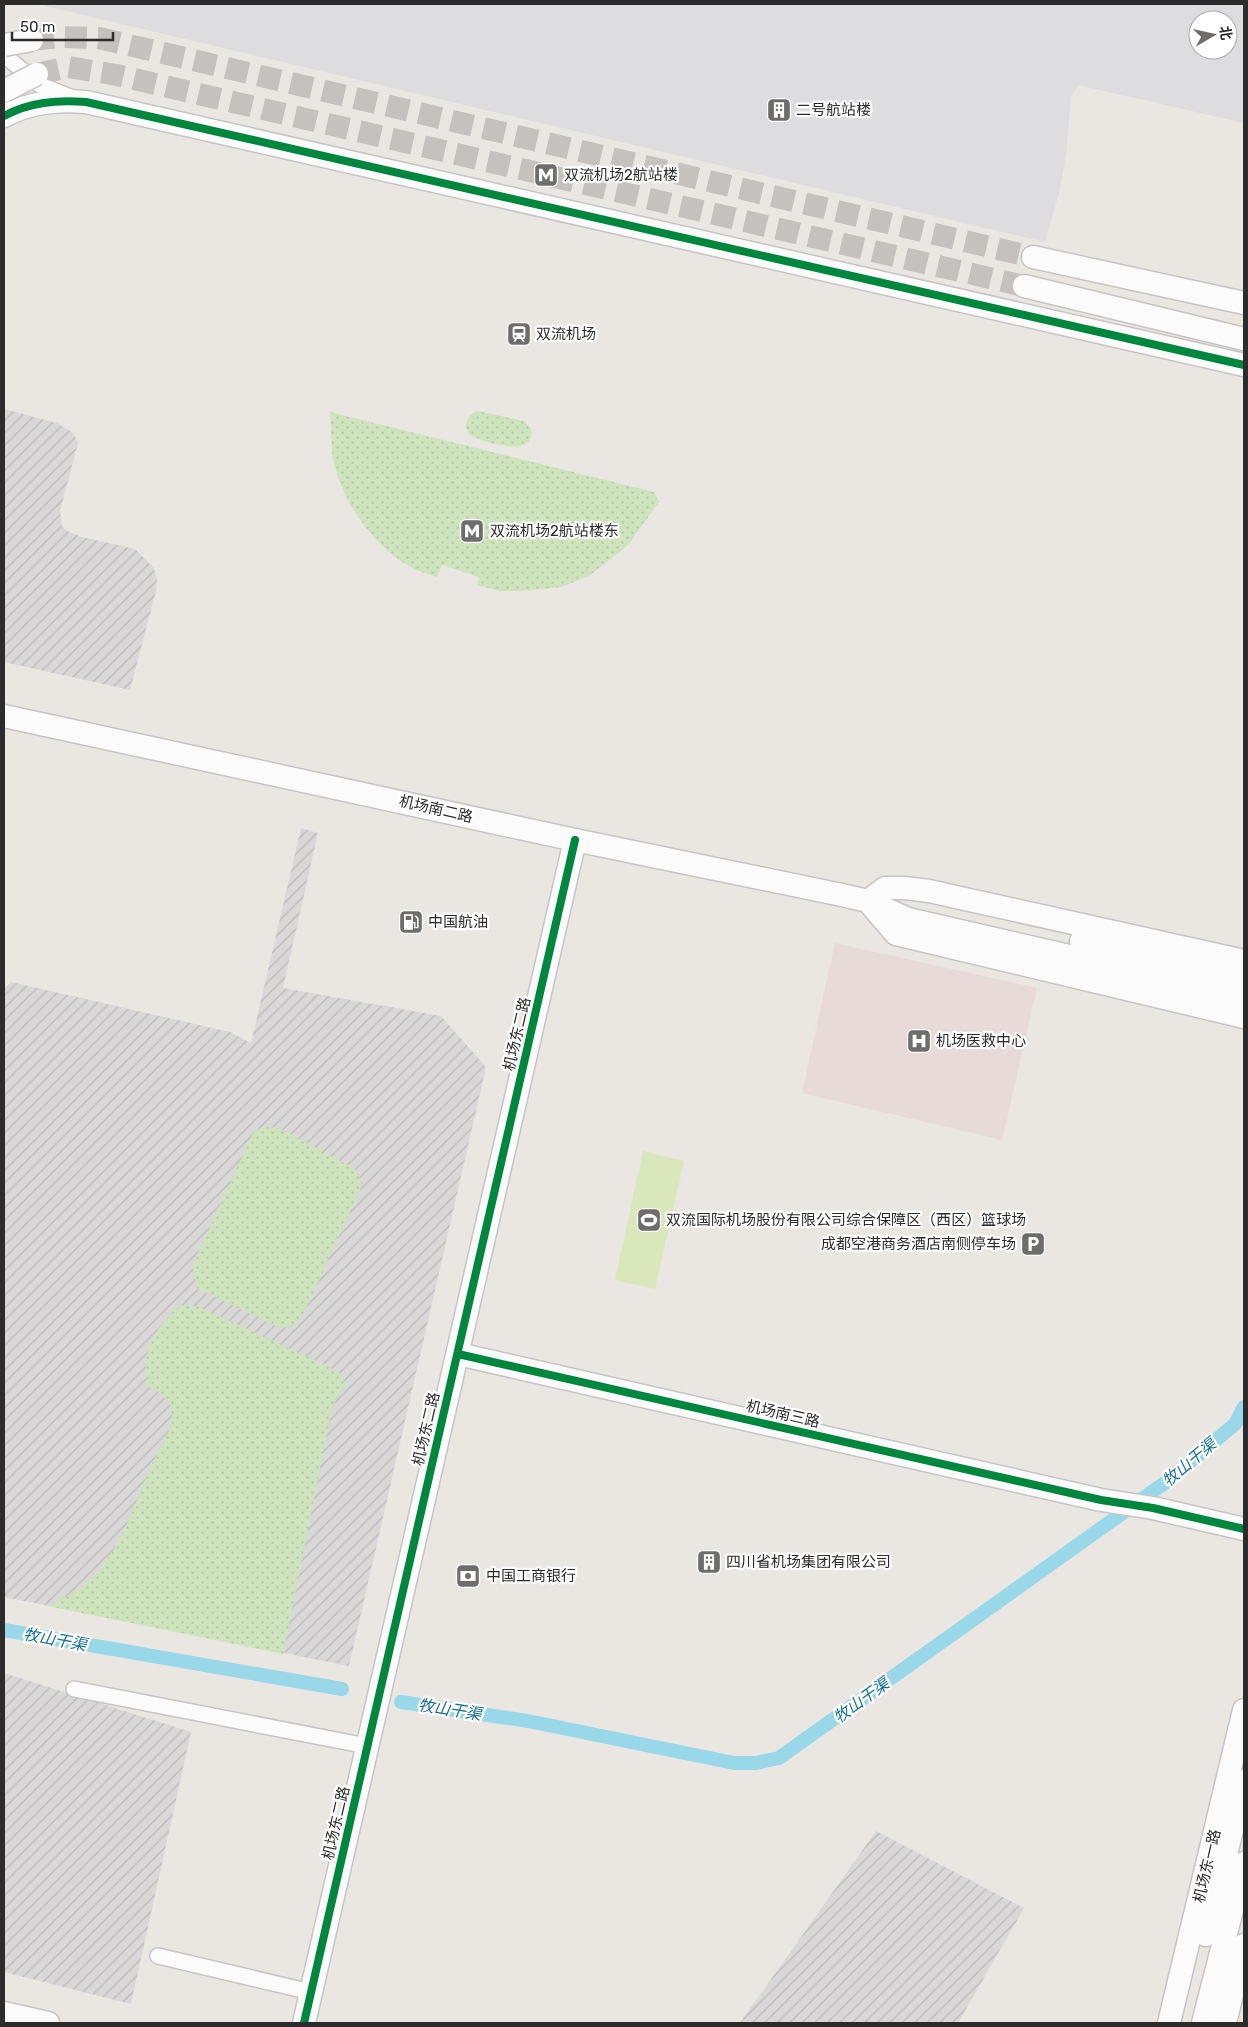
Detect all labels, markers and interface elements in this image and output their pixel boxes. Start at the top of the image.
scale bar [12,10,114,42]
north arrow [1188,10,1238,60]
text: 50 m [20,18,55,36]
text: 北 [1216,25,1235,41]
building icon: 二号航站楼 [766,97,792,123]
place label: 二号航站楼 [796,101,871,119]
metro station icon: 双流机场2航站楼 [533,162,559,188]
place label: 双流机场2航站楼 [564,166,678,184]
station icon: 双流机场 [506,321,532,347]
place label: 双流机场 [536,325,596,343]
metro station icon: 双流机场2航站楼东 [459,518,485,544]
place label: 双流机场2航站楼东 [490,522,619,540]
street label: 机场南二路 [397,792,475,826]
fuel station icon: 中国航油 [398,909,424,935]
place label: 中国航油 [428,913,488,931]
street label: 机场东二路 [500,995,534,1073]
hospital icon: 机场医救中心 [906,1028,932,1054]
place label: 机场医救中心 [936,1032,1026,1050]
sports icon: 双流国际机场股份有限公司综合保障区（西区）篮球场 [636,1207,662,1233]
place label: 双流国际机场股份有限公司综合保障区（西区）篮球场 [666,1211,1026,1229]
parking icon: 成都空港商务酒店南侧停车场 [1020,1231,1046,1257]
place label: 成都空港商务酒店南侧停车场 [821,1235,1016,1253]
street label: 机场东二路 [409,1390,443,1468]
street label: 机场南三路 [744,1397,822,1431]
water label: 牧山干渠 [1159,1433,1221,1490]
building icon: 四川省机场集团有限公司 [696,1549,722,1575]
place label: 四川省机场集团有限公司 [726,1553,891,1571]
bank icon: 中国工商银行 [455,1563,481,1589]
place label: 中国工商银行 [486,1567,576,1585]
water label: 牧山干渠 [22,1625,90,1655]
water label: 牧山干渠 [830,1673,894,1727]
water label: 牧山干渠 [417,1695,485,1724]
street label: 机场东二路 [319,1784,353,1862]
street label: 机场东一路 [1190,1827,1224,1905]

